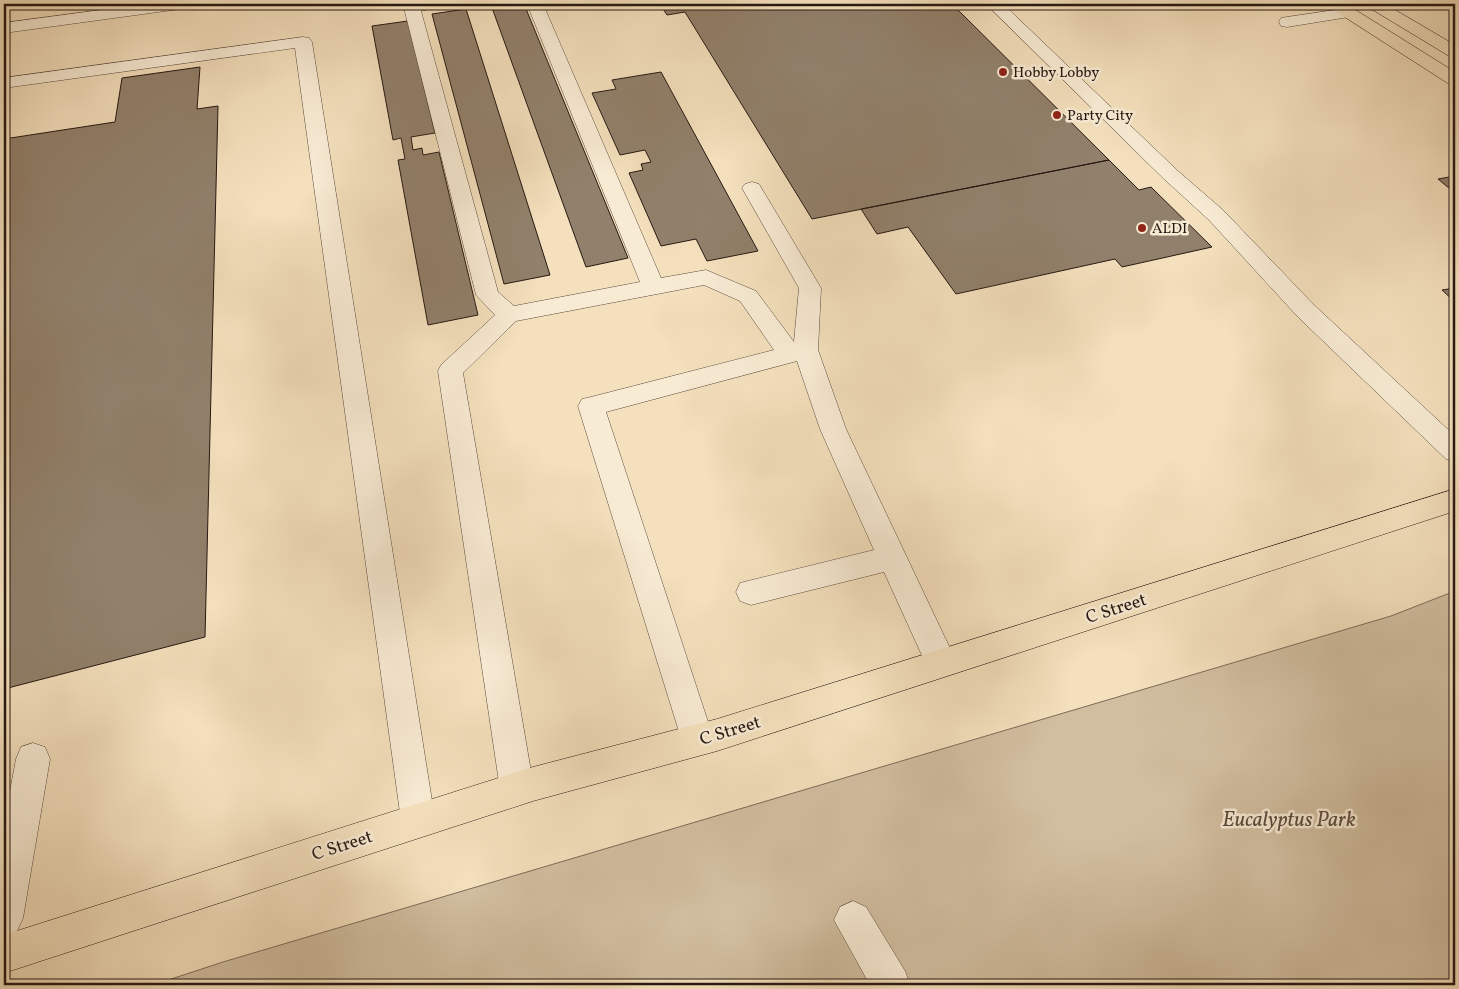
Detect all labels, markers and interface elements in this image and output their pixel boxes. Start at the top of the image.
place label: Hobby Lobby [1013,63,1099,84]
marker: Hobby Lobby [997,66,1009,78]
place label: Party City [1067,106,1133,127]
marker: Party City [1051,109,1063,121]
place label: ALDI [1152,219,1187,240]
marker: ALDI [1136,222,1148,234]
street label: C Street [1083,588,1150,631]
street label: C Street [697,710,764,753]
park label: Eucalyptus Park [1222,806,1356,835]
street label: C Street [309,825,376,868]

